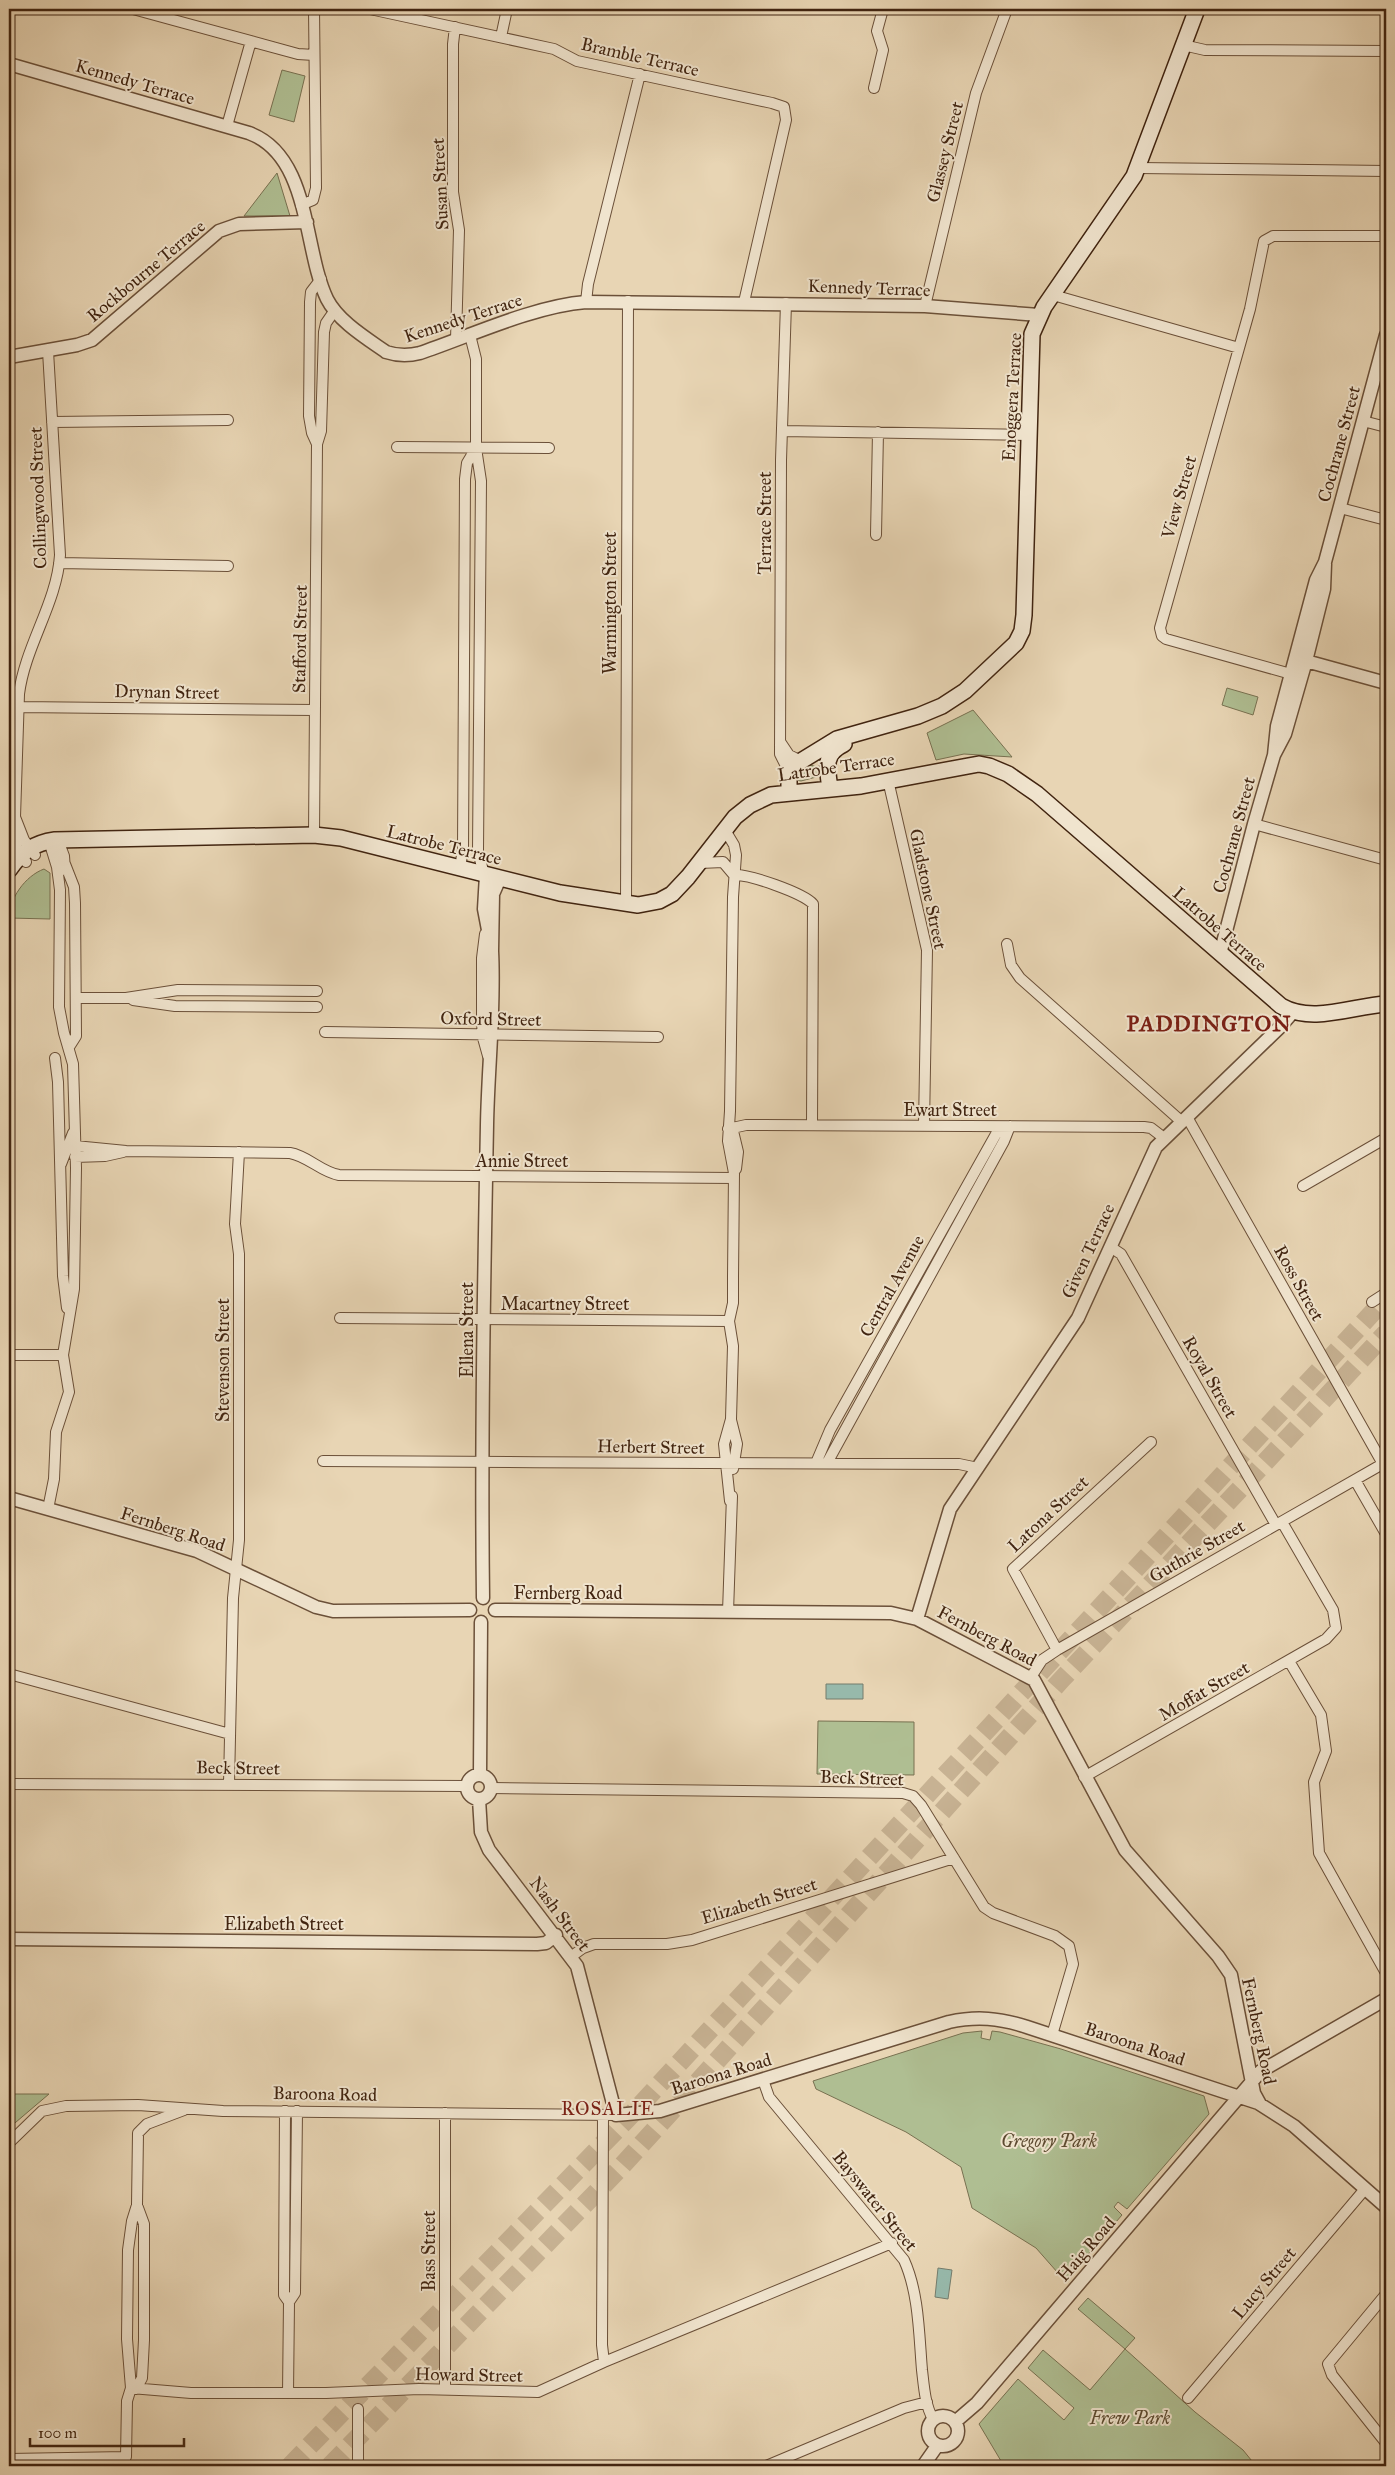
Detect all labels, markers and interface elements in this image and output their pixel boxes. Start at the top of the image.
street label: Bramble Terrace [579,33,701,81]
street label: Kennedy Terrace [73,54,197,110]
street label: Glassey Street [922,99,968,205]
street label: Susan Street [427,137,453,231]
street label: Rockbourne Terrace [82,215,210,327]
street label: Kennedy Terrace [807,275,931,301]
street label: Kennedy Terrace [401,289,525,347]
street label: Enoggera Terrace [998,332,1027,462]
street label: Cochrane Street [1313,383,1365,504]
street label: Collingwood Street [25,426,52,569]
street label: View Street [1156,452,1201,542]
street label: Terrace Street [754,471,776,575]
street label: Warmington Street [599,531,622,674]
street label: Stafford Street [288,584,312,693]
street label: Drynan Street [114,680,220,704]
street label: Latrobe Terrace [776,748,896,786]
street label: Cochrane Street [1208,774,1260,895]
street label: Latrobe Terrace [384,820,504,870]
street label: Gladstone Street [904,827,952,952]
street label: Latrobe Terrace [1168,882,1272,976]
street label: Oxford Street [440,1007,542,1031]
district label: PADDINGTON [1126,1010,1292,1037]
street label: Ewart Street [903,1099,997,1121]
street label: Annie Street [475,1150,569,1172]
street label: Given Terrace [1056,1200,1120,1302]
street label: Central Avenue [855,1231,929,1341]
street label: Ross Street [1269,1241,1329,1325]
street label: Ellena Street [456,1281,478,1378]
street label: Macartney Street [501,1293,630,1315]
street label: Stevenson Street [212,1297,234,1422]
street label: Royal Street [1178,1332,1243,1422]
street label: Herbert Street [597,1435,706,1459]
street label: Latona Street [1003,1471,1093,1557]
street label: Fernberg Road [118,1502,228,1557]
street label: Guthrie Street [1145,1514,1249,1587]
street label: Fernberg Road [514,1582,622,1605]
street label: Fernberg Road [933,1601,1040,1672]
street label: Moffat Street [1155,1656,1254,1726]
street label: Beck Street [196,1756,281,1780]
street label: Beck Street [820,1766,905,1790]
street label: Nash Street [525,1872,596,1956]
street label: Elizabeth Street [698,1873,820,1929]
street label: Elizabeth Street [224,1913,345,1935]
street label: Fernberg Road [1236,1975,1281,2087]
street label: Baroona Road [1082,2017,1188,2071]
street label: Baroona Road [668,2048,774,2100]
street label: Baroona Road [273,2082,377,2106]
district label: ROSALIE [561,2097,655,2120]
park label: Gregory Park [1001,2130,1097,2152]
street label: Bayswater Street [828,2146,923,2256]
street label: Bass Street [418,2210,440,2292]
street label: Haig Road [1052,2212,1121,2287]
street label: Lucy Street [1227,2242,1301,2324]
street label: Howard Street [415,2363,524,2387]
park label: Frew Park [1089,2407,1170,2429]
scale bar [30,2415,184,2447]
text: 100 m [38,2424,78,2442]

